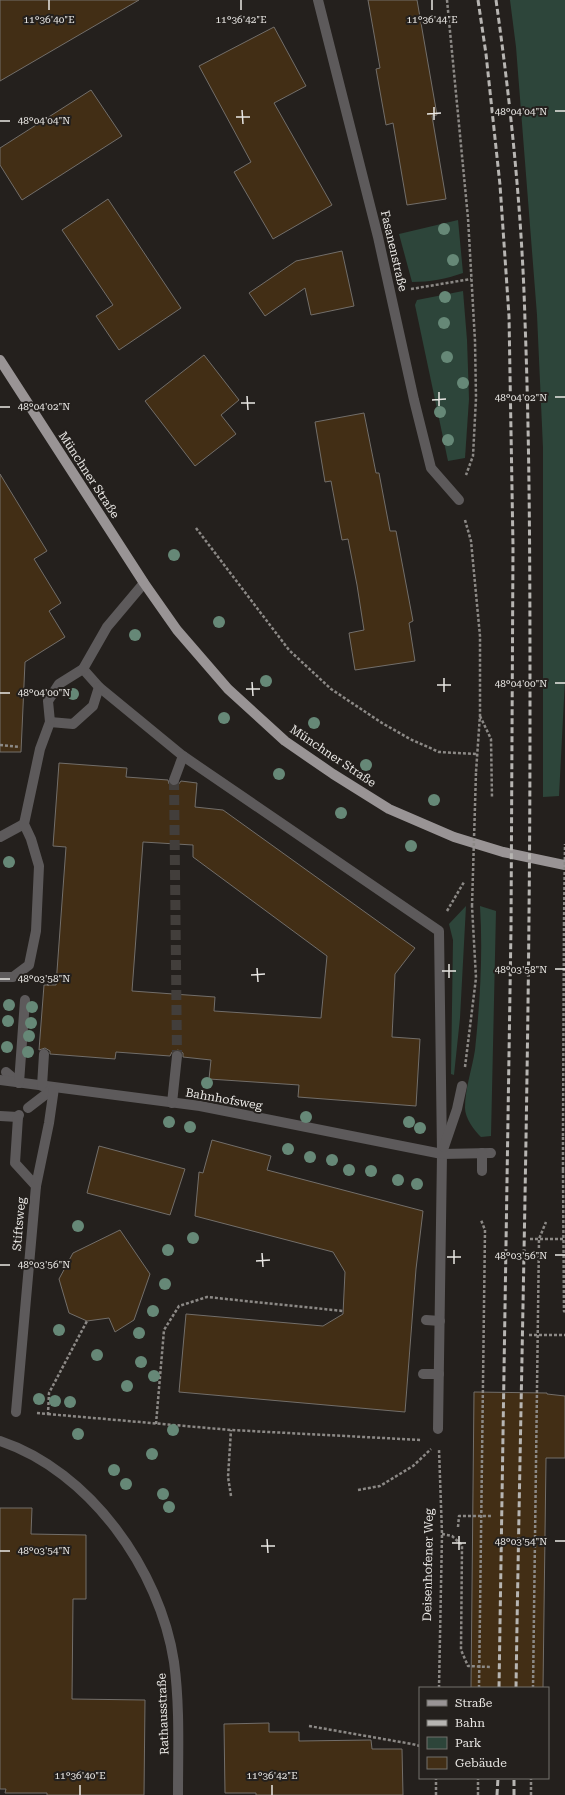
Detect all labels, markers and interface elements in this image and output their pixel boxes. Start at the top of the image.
text: 11°36'40"E [23,14,75,25]
text: 11°36'42"E [215,14,267,25]
text: 11°36'44"E [406,14,458,25]
text: 48°04'04"N [495,106,547,117]
text: 48°04'04"N [18,115,70,126]
street label: Fasanenstraße [378,209,410,293]
text: 48°04'02"N [495,392,547,403]
text: 48°04'02"N [18,401,70,412]
street label: Münchner Straße [56,429,122,521]
text: 48°04'00"N [495,678,547,689]
text: 48°04'00"N [18,687,70,698]
street label: Münchner Straße [287,722,379,790]
text: 48°03'58"N [495,964,547,975]
text: 48°03'58"N [18,973,70,984]
street label: Bahnhofsweg [184,1085,264,1113]
street label: Stiftsweg [10,1196,28,1251]
text: 48°03'56"N [495,1250,547,1261]
text: 48°03'56"N [18,1259,70,1270]
street label: Deisenhofener Weg [420,1508,436,1622]
text: 48°03'54"N [495,1536,547,1547]
text: 48°03'54"N [18,1545,70,1556]
street label: Rathausstraße [155,1672,171,1755]
legend [419,1687,549,1779]
text: Straße [455,1696,493,1710]
text: Bahn [455,1716,485,1730]
text: Park [455,1736,482,1750]
text: Gebäude [455,1756,507,1770]
text: 11°36'40"E [54,1770,106,1781]
text: 11°36'42"E [246,1770,298,1781]

